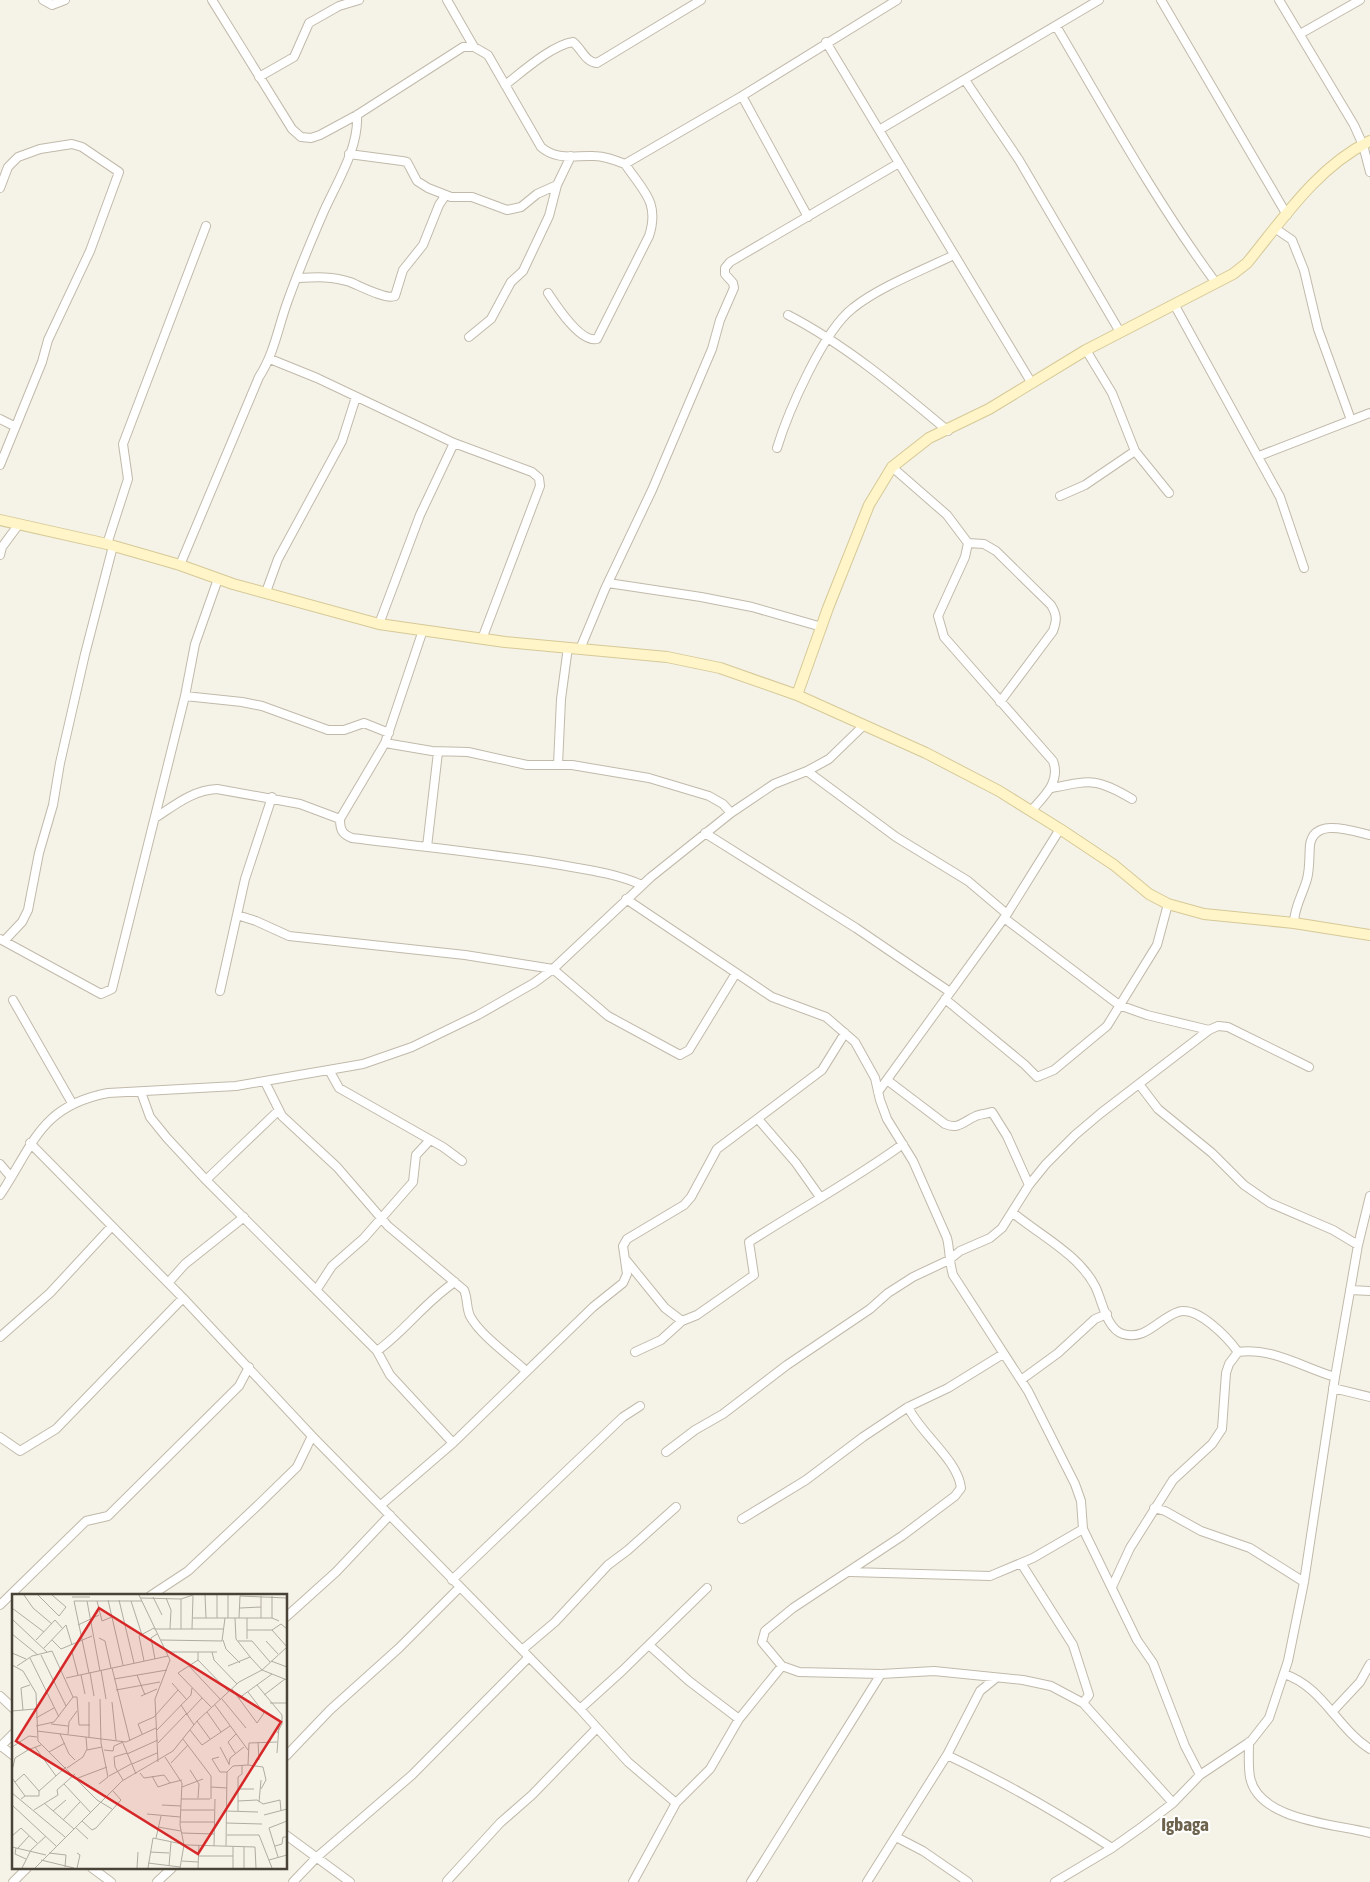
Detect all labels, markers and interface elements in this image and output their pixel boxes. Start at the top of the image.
inset map [12,1594,288,1870]
district label: Igbaga [1161,1813,1209,1835]

